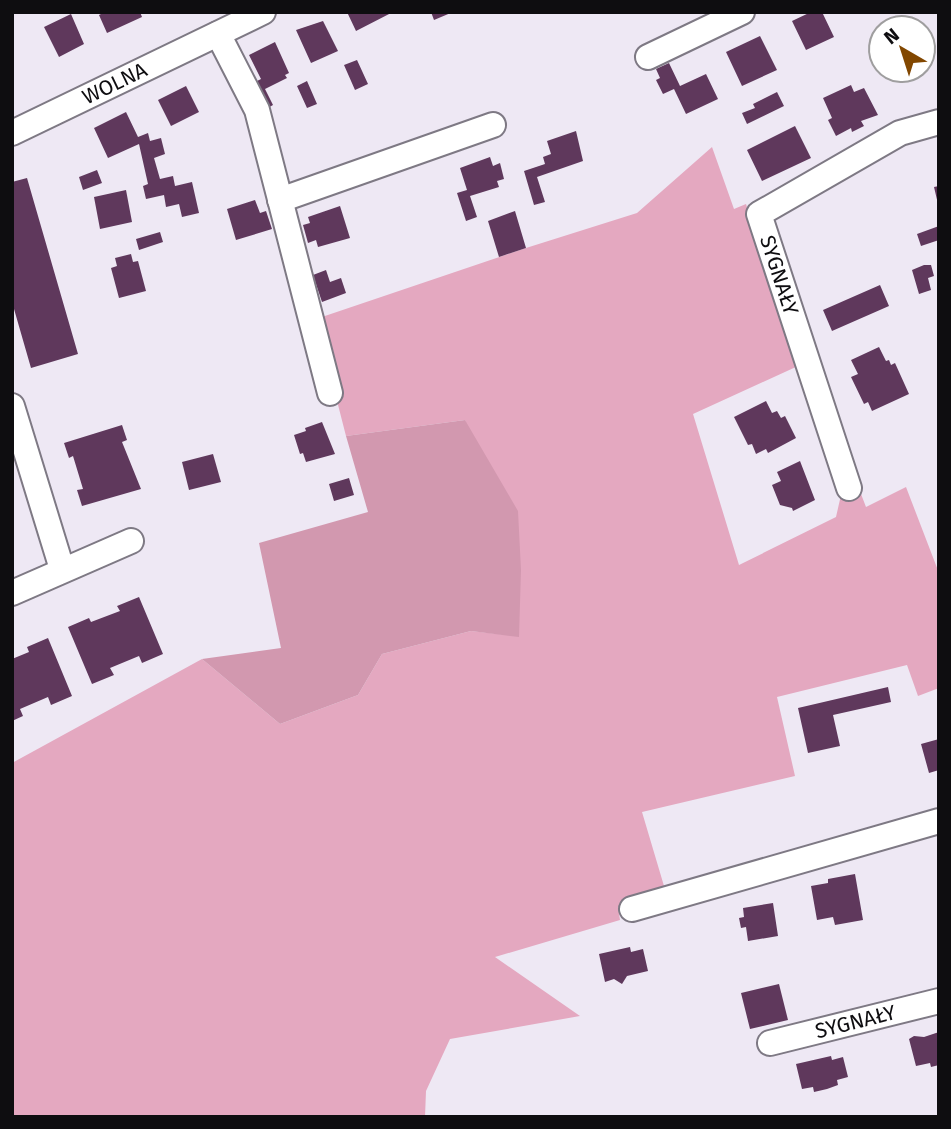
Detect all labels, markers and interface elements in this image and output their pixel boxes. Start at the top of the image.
north arrow [867,14,937,84]
text: N [879,23,904,49]
street label: WOLNA [78,57,151,110]
street label: SYGNAŁY [754,232,804,318]
street label: SYGNAŁY [812,999,899,1044]

